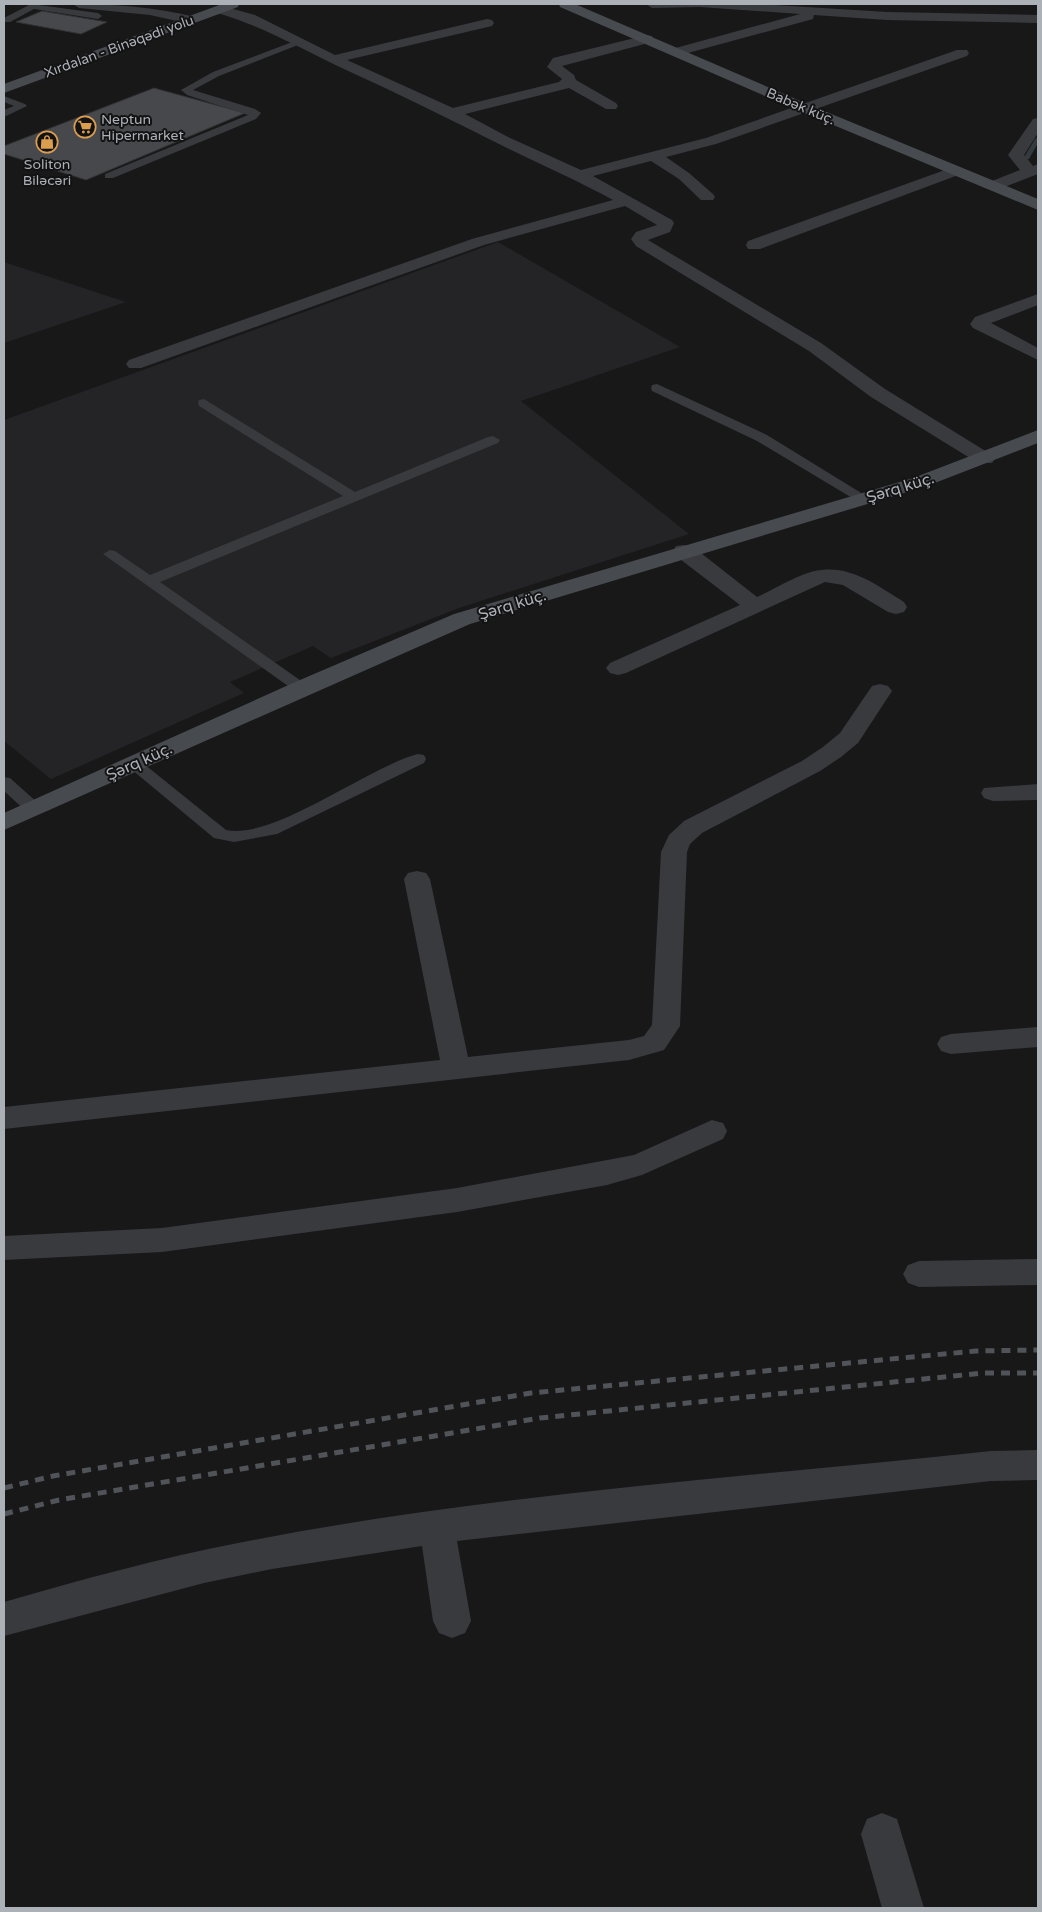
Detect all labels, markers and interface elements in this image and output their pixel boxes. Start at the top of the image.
street label: Xırdalan - Binəqədi yolu [42,12,196,81]
street label: Babək küç. [764,84,838,129]
place label: Neptun Hipermarket [101,111,185,144]
supermarket icon: Neptun Hipermarket [73,115,97,139]
shop icon: Soliton Biləcəri [35,130,59,154]
place label: Soliton Biləcəri [23,156,71,189]
street label: Şərq küç. [864,468,937,508]
street label: Şərq küç. [476,585,549,625]
street label: Şərq küç. [103,738,176,785]

